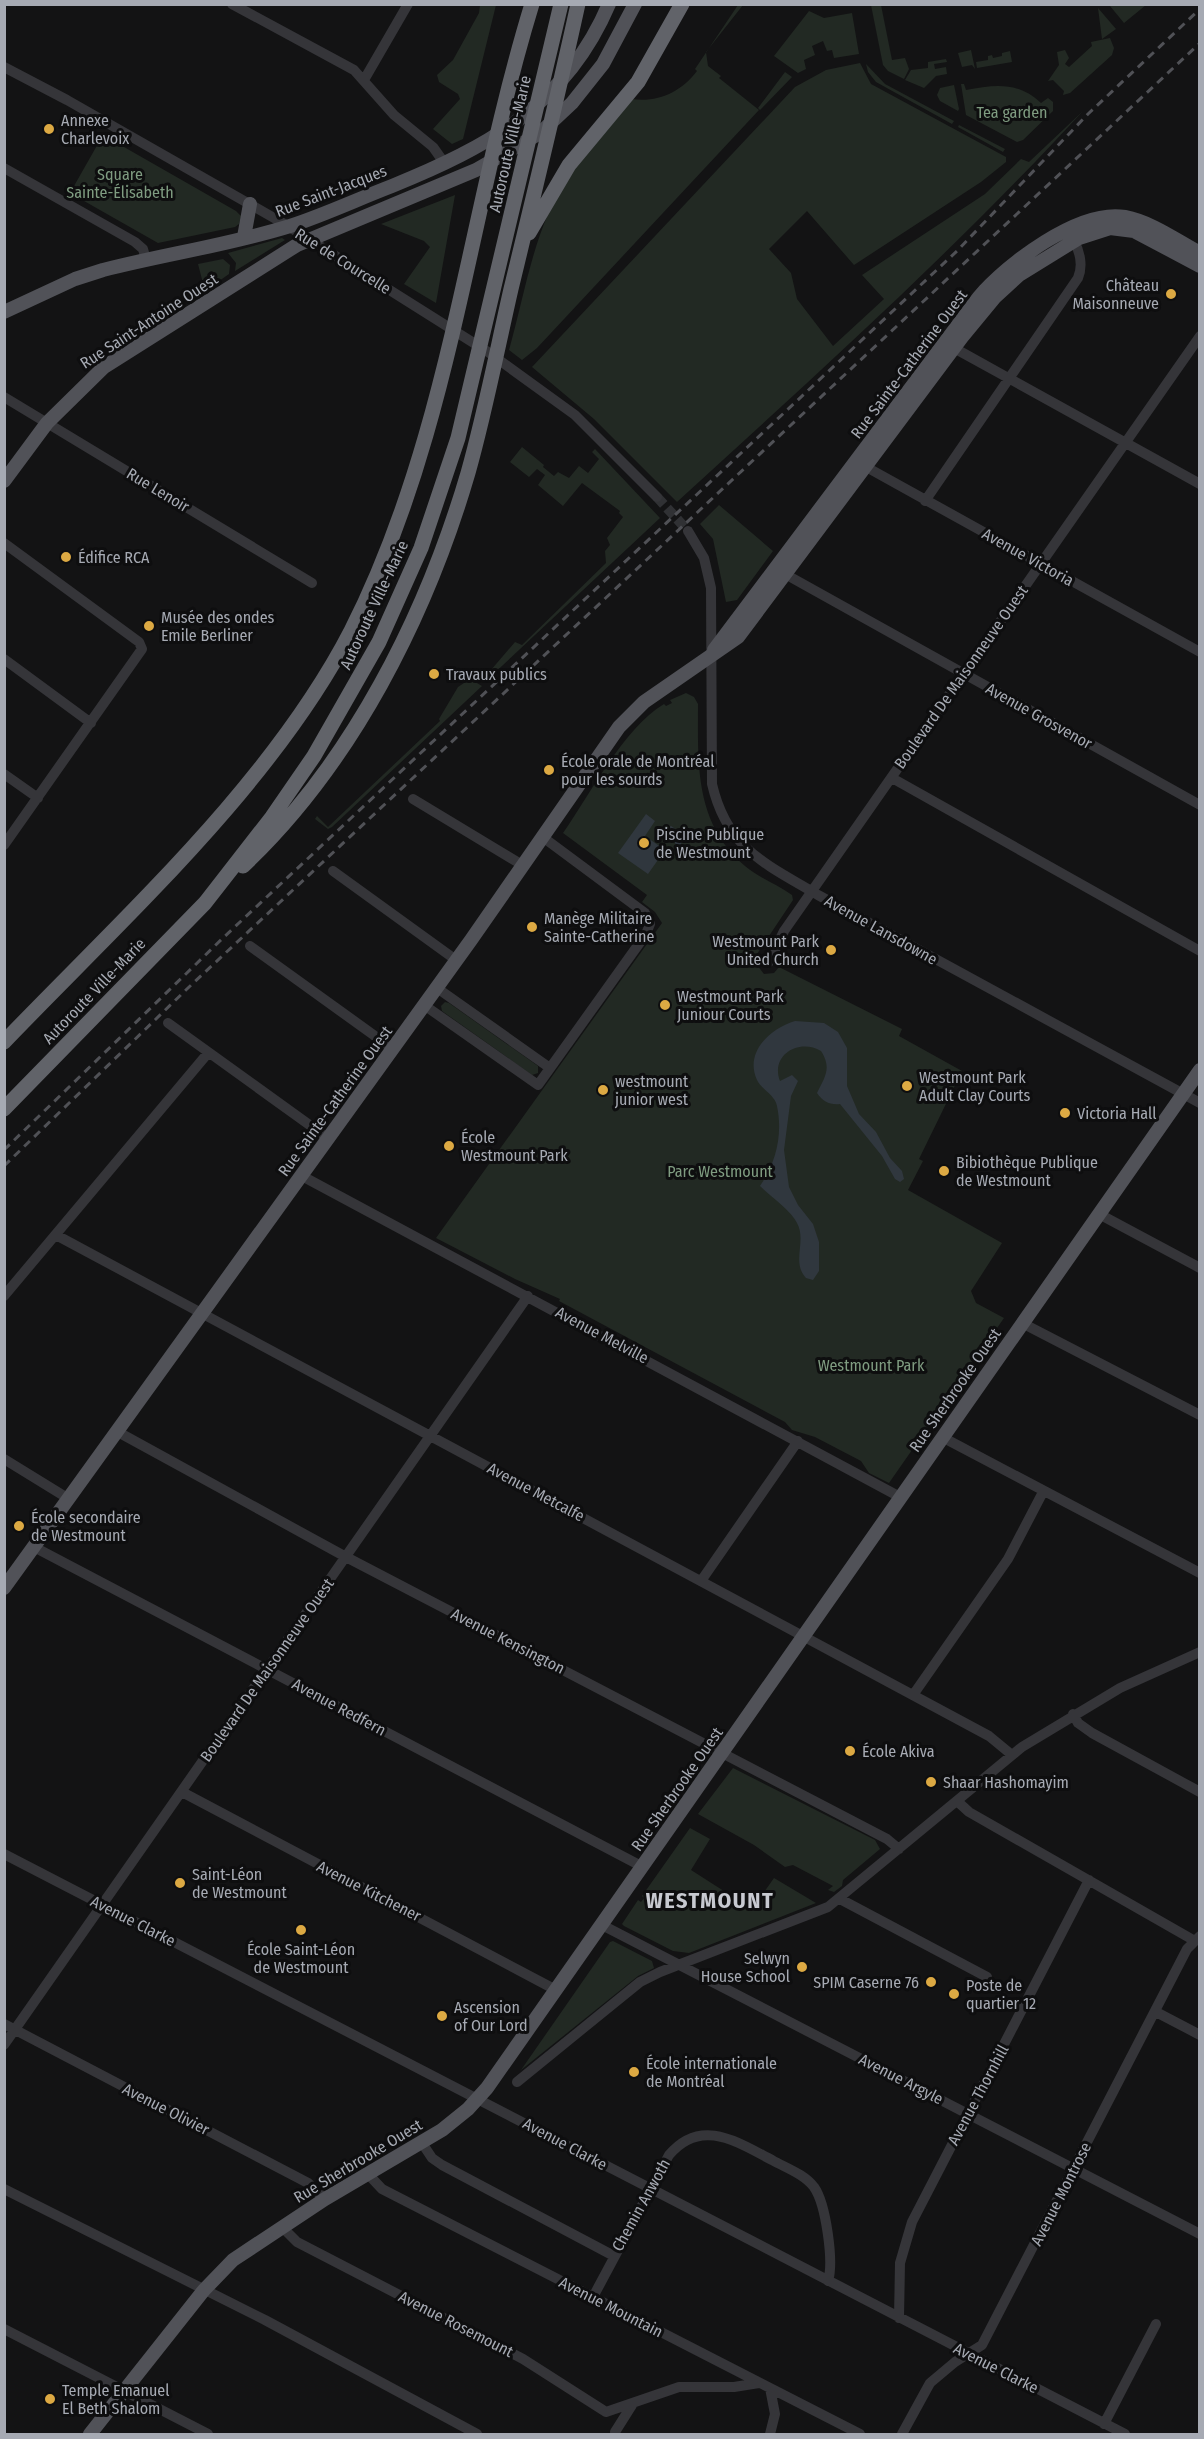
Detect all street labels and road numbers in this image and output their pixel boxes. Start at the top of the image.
street label: Autoroute Ville-Marie [485,74,535,214]
street label: Rue Saint-Jacques [273,161,390,221]
street label: Rue de Courcelle [292,224,395,298]
street label: Rue Saint-Antoine Ouest [77,269,222,373]
street label: Rue Sainte-Catherine Ouest [847,285,972,442]
street label: Rue Lenoir [123,464,193,516]
street label: Avenue Victoria [979,524,1077,590]
street label: Autoroute Ville-Marie [336,538,412,672]
street label: Boulevard De Maisonneuve Ouest [890,581,1032,772]
street label: Avenue Grosvenor [983,679,1096,753]
street label: Avenue Lansdowne [821,891,941,969]
street label: Autoroute Ville-Marie [39,934,149,1048]
street label: Rue Sainte-Catherine Ouest [274,1021,396,1180]
street label: Avenue Melville [552,1303,652,1368]
street label: Rue Sherbrooke Ouest [905,1324,1005,1455]
street label: Avenue Metcalfe [484,1458,588,1526]
street label: Boulevard De Maisonneuve Ouest [196,1574,338,1765]
street label: Avenue Kensington [448,1604,568,1678]
street label: Avenue Redfern [289,1674,389,1740]
street label: Rue Sherbrooke Ouest [627,1723,727,1854]
street label: Avenue Kitchener [314,1857,425,1926]
street label: Avenue Clarke [87,1892,179,1951]
street label: Avenue Thornhill [944,2042,1012,2148]
street label: Avenue Argyle [856,2050,947,2108]
street label: Avenue Olivier [119,2079,213,2139]
street label: Avenue Clarke [520,2114,610,2174]
street label: Rue Sherbrooke Ouest [290,2115,426,2207]
street label: Avenue Montrose [1027,2139,1095,2249]
street label: Chemin Anwoth [608,2156,674,2254]
street label: Avenue Mountain [556,2273,666,2341]
street label: Avenue Rosemount [395,2287,517,2361]
street label: Avenue Clarke [950,2339,1042,2398]

